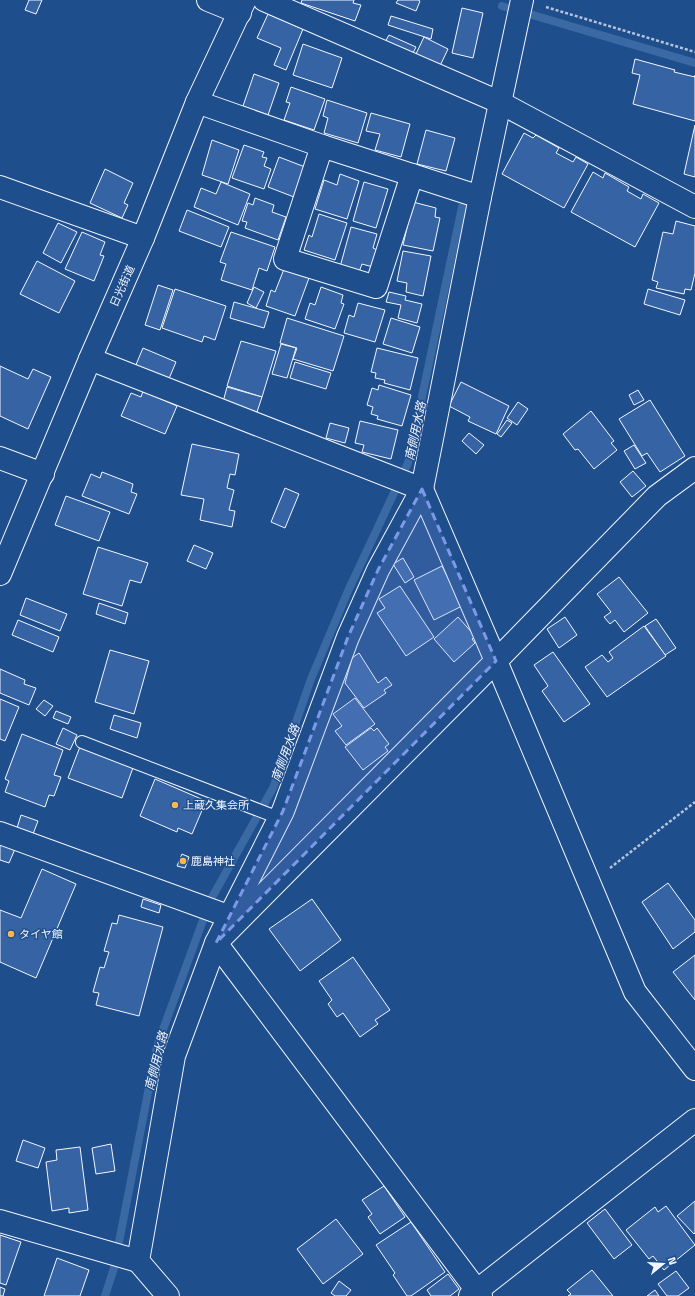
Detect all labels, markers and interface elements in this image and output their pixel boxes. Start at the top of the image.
street label: 日光街道 [106,263,138,309]
water label: 南側用水路 [399,399,431,462]
water label: 南側用水路 [266,721,305,784]
place label: 上蔵久集会所 [183,797,250,813]
marker: 上蔵久集会所 [170,800,180,810]
place label: 鹿島神社 [191,853,235,869]
marker: 鹿島神社 [178,856,188,866]
place label: タイヤ館 [19,926,63,942]
marker: タイヤ館 [6,929,16,939]
water label: 南側用水路 [140,1029,173,1092]
north arrow [643,1244,683,1284]
text: N [664,1255,681,1267]

